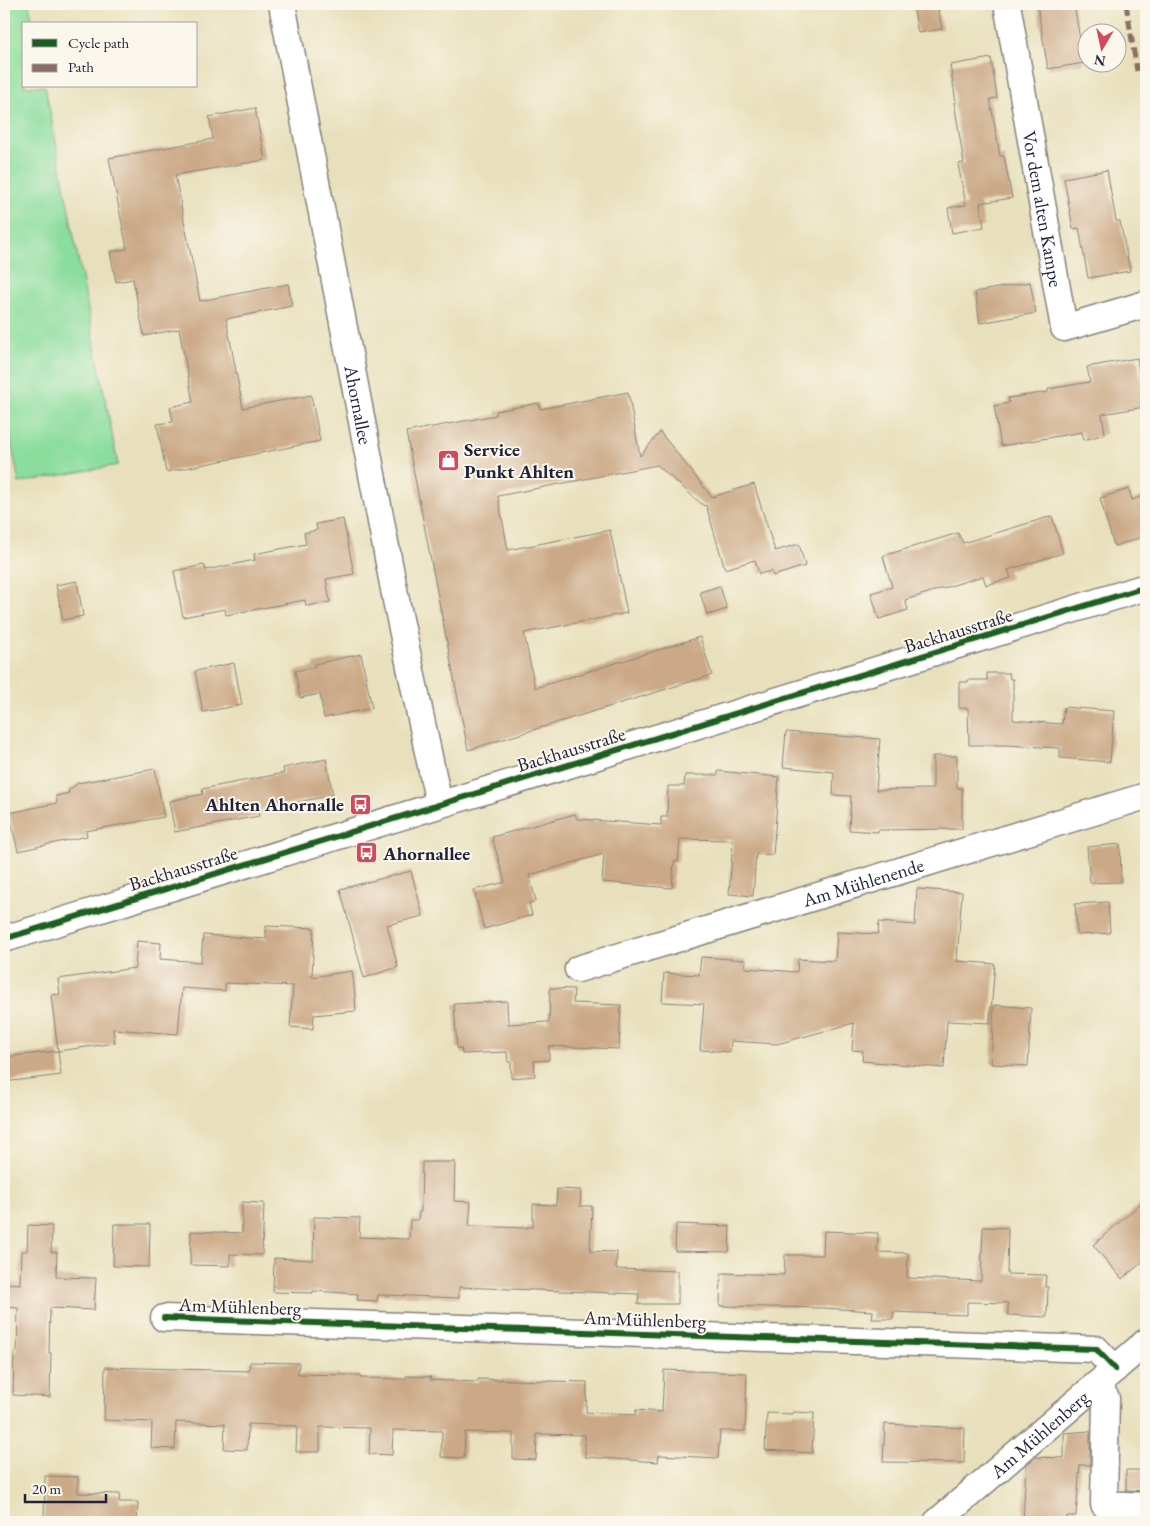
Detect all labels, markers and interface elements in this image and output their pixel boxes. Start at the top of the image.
legend [22,22,198,88]
north arrow [1078,22,1128,72]
text: Cycle path [68,33,130,52]
text: N [1092,51,1107,71]
text: Path [68,57,94,76]
street label: Vor dem alten Kampe [1017,129,1069,289]
street label: Ahornallee [338,362,378,447]
place label: Service Punkt Ahlten [464,437,574,484]
shop icon: Service Punkt Ahlten [436,448,460,472]
street label: Backhausstraße [901,602,1015,659]
street label: Backhausstraße [514,721,628,778]
place label: Ahlten Ahornalle [204,792,344,817]
bus stop icon: Ahlten Ahornalle [348,792,372,816]
street label: Backhausstraße [126,840,240,897]
bus stop icon: Ahornallee [355,841,379,865]
place label: Ahornallee [382,841,470,866]
street label: Am Mühlenende [799,852,927,913]
street label: Am Mühlenberg [177,1292,302,1321]
street label: Am Mühlenberg [582,1305,707,1334]
street label: Am Mühlenberg [984,1384,1095,1484]
scale bar [25,1471,106,1503]
text: 20 m [32,1479,61,1498]

